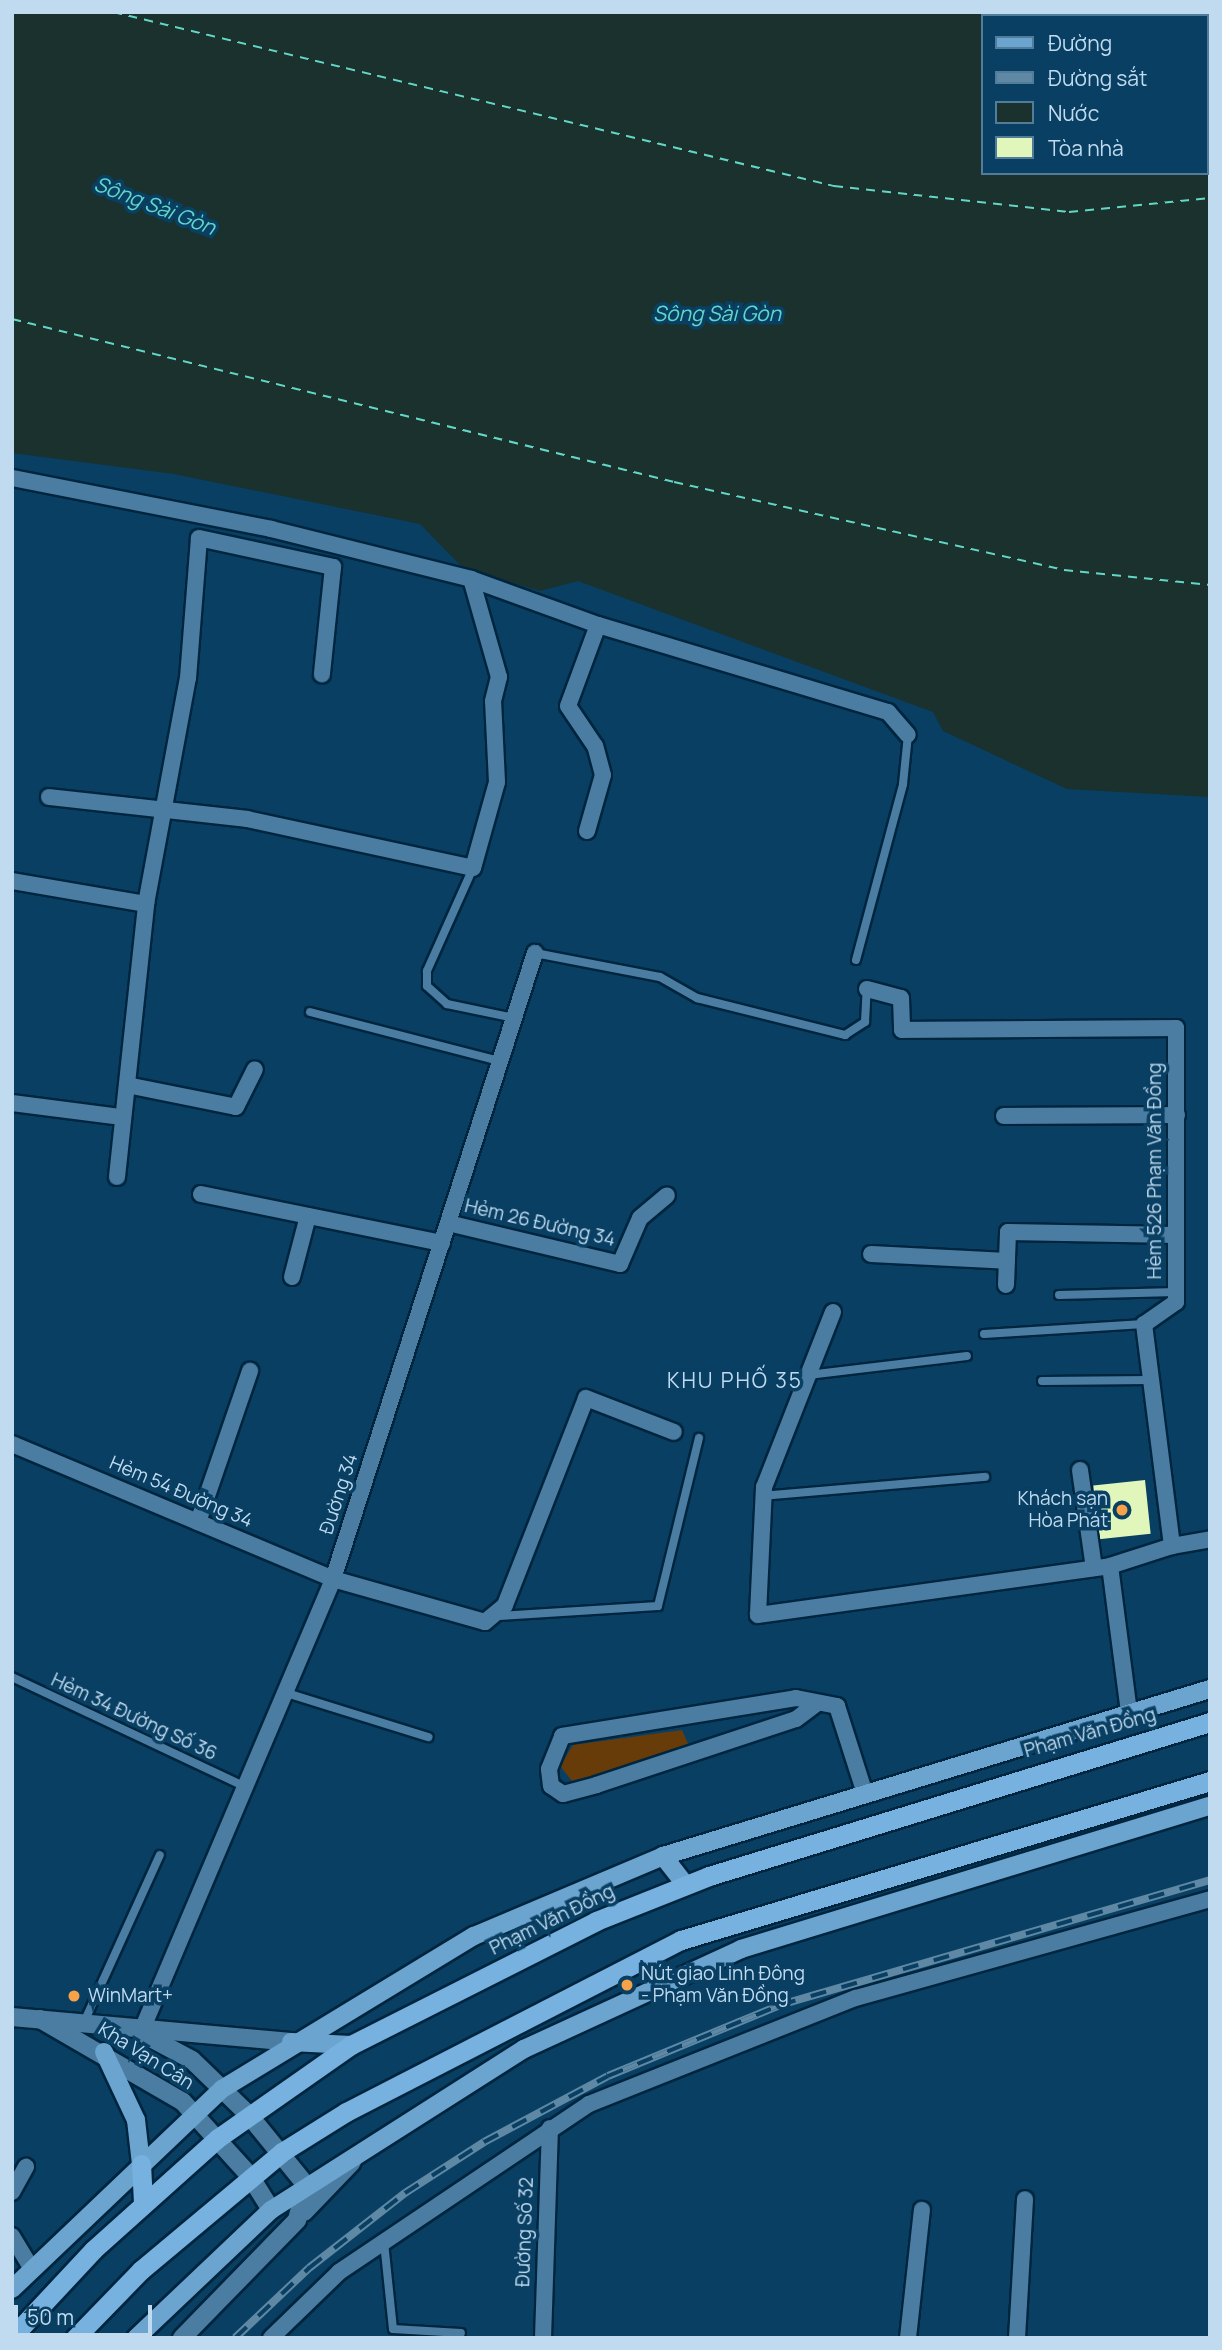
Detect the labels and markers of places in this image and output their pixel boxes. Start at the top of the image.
place label: Khách sạn Hòa Phát [1017,1488,1108,1532]
marker: Khách sạn Hòa Phát [1114,1502,1130,1518]
place label: Nút giao Linh Đông - Phạm Văn Đồng [641,1963,805,2007]
marker: Nút giao Linh Đông - Phạm Văn Đồng [619,1977,635,1993]
place label: WinMart+ [88,1985,173,2007]
marker: WinMart+ [66,1988,82,2004]

